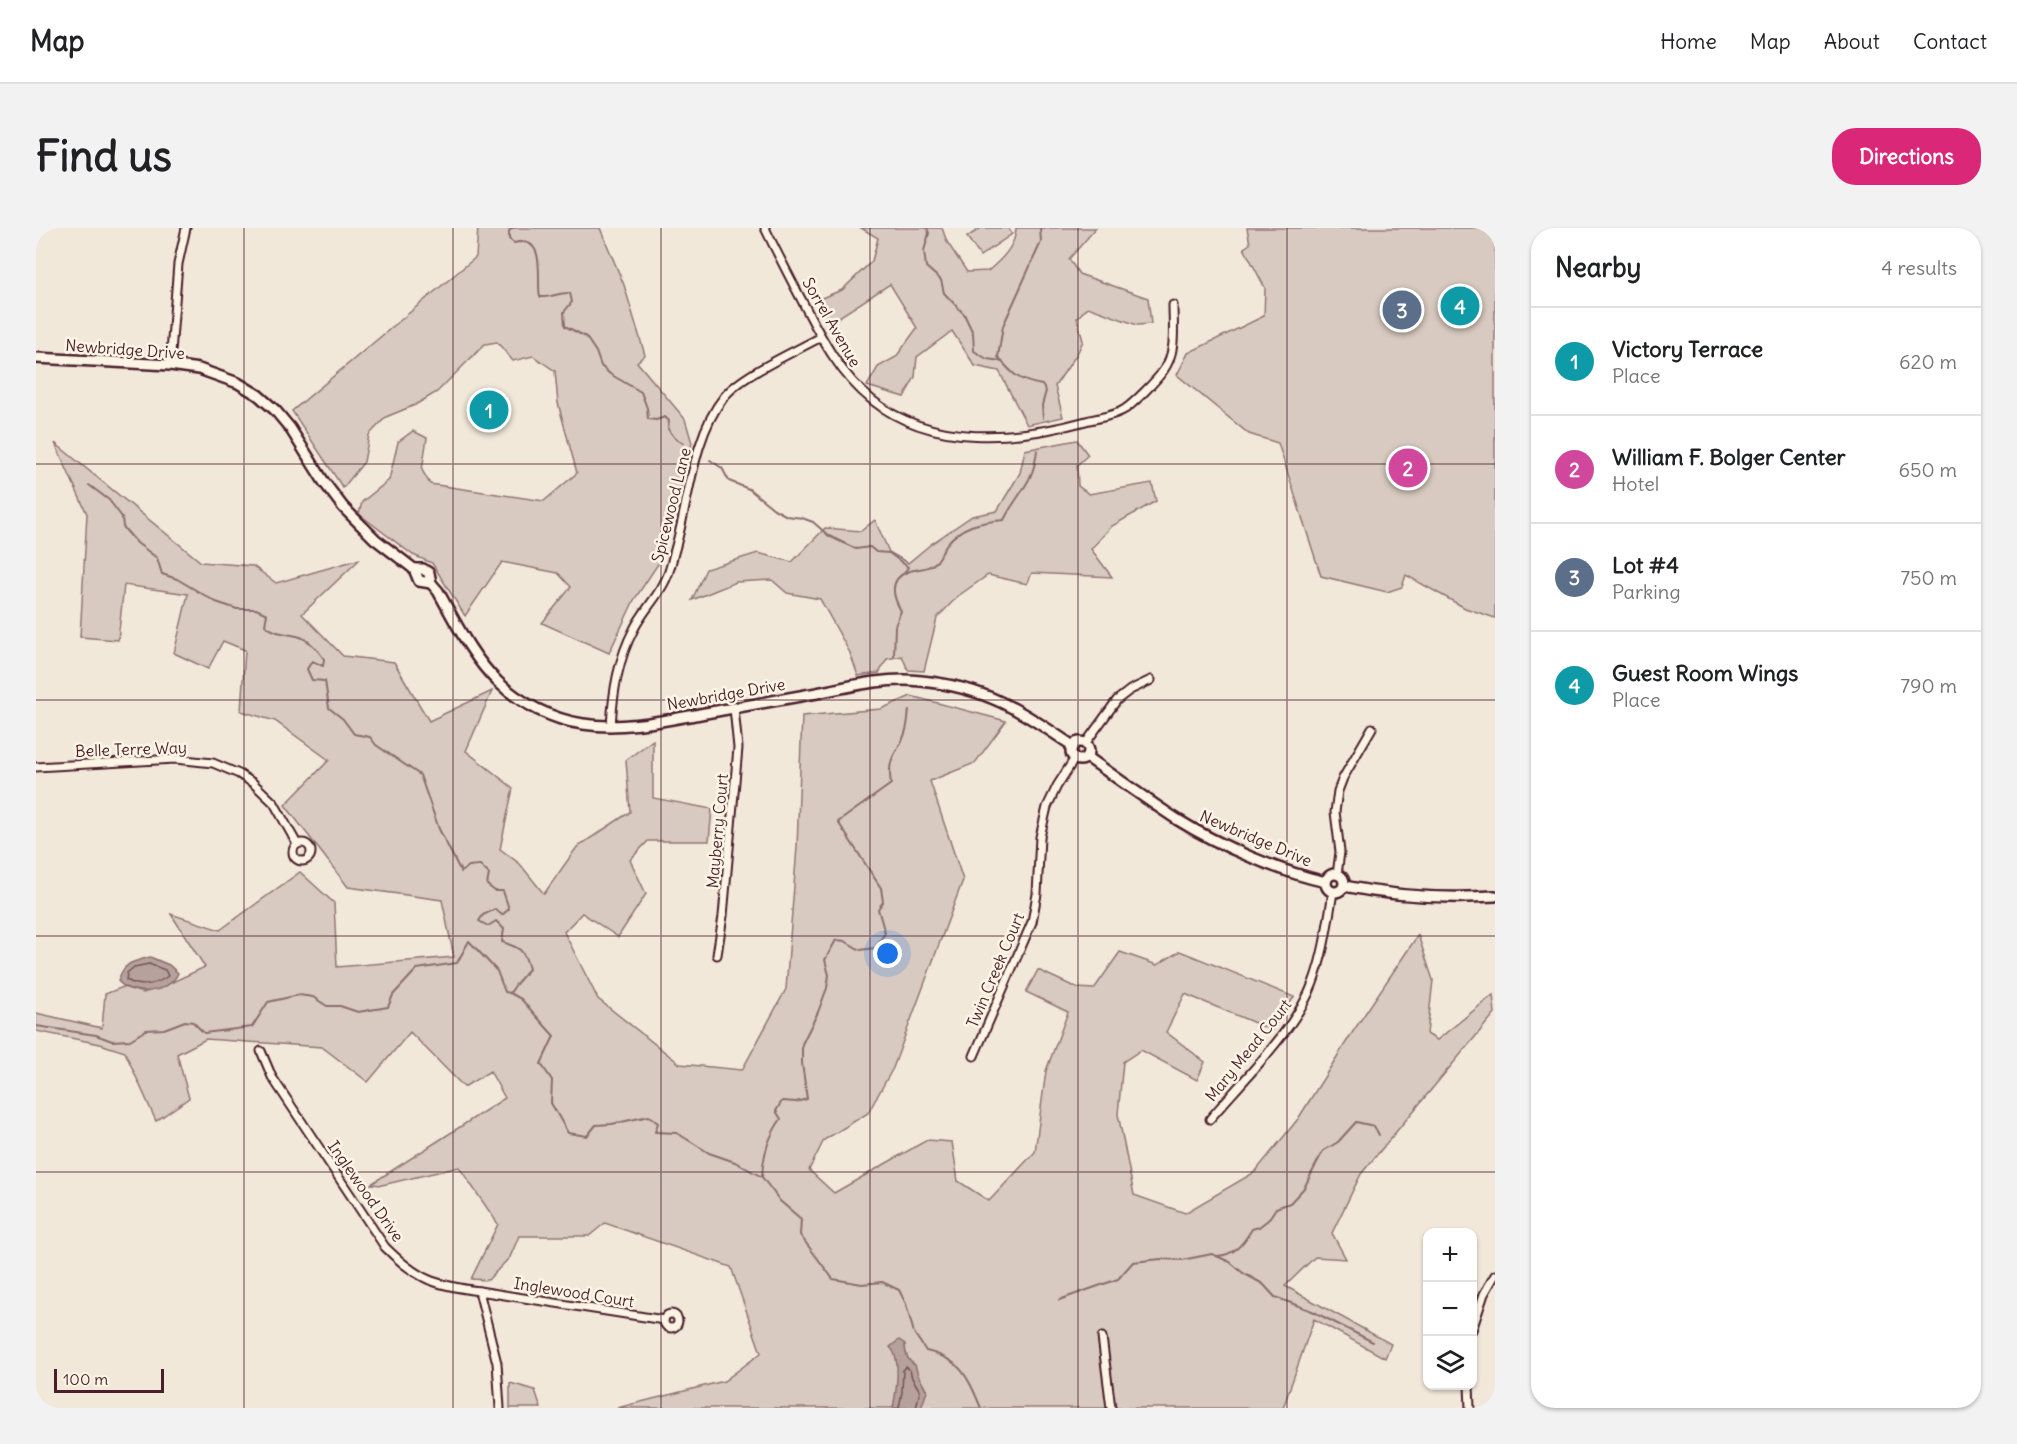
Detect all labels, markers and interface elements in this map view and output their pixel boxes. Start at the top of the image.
text: Map [30,23,84,59]
text: Home [1660,28,1717,55]
text: Map [1750,28,1791,55]
text: About [1824,28,1880,55]
text: Contact [1913,28,1987,55]
button: Directions [1832,128,1981,185]
text: Find us [36,130,172,182]
text: Nearby [1555,251,1641,284]
text: 4 results [1881,255,1957,280]
street label: Sorrel Avenue [798,274,866,370]
pin: 4 [1440,284,1480,328]
pin: 3 [1382,288,1422,332]
street label: Newbridge Drive [65,335,185,363]
text: Victory Terrace [1612,335,1763,363]
text: 1 [1571,349,1578,374]
text: 620 m [1899,349,1957,374]
text: Place [1612,363,1660,388]
pin: 1 [470,388,508,432]
text: William F. Bolger Center [1612,443,1846,471]
street label: Spicewood Lane [647,446,695,564]
pin: 2 [1388,446,1428,490]
text: 2 [1569,457,1580,482]
text: 650 m [1899,457,1957,482]
text: Hotel [1612,471,1659,496]
text: Lot #4 [1612,551,1679,579]
text: 3 [1569,565,1580,590]
text: 750 m [1900,565,1957,590]
text: Parking [1612,579,1681,604]
text: Guest Room Wings [1612,659,1798,687]
text: 4 [1569,673,1580,698]
text: 790 m [1900,673,1957,698]
street label: Newbridge Drive [665,674,787,714]
text: Place [1612,687,1660,712]
street label: Belle Terre Way [75,737,187,761]
street label: Mayberry Court [702,772,732,889]
street label: Newbridge Drive [1197,805,1315,871]
street label: Twin Creek Court [962,909,1028,1030]
your location [873,939,902,968]
street label: Mary Mead Court [1201,994,1296,1105]
street label: Inglewood Drive [324,1137,408,1245]
map controls [1423,1228,1477,1390]
button: + [1423,1228,1477,1282]
street label: Inglewood Court [512,1273,636,1311]
button: − [1423,1282,1477,1336]
button: layers [1423,1336,1477,1390]
scale bar [54,1366,164,1394]
text: 100 m [63,1369,108,1389]

